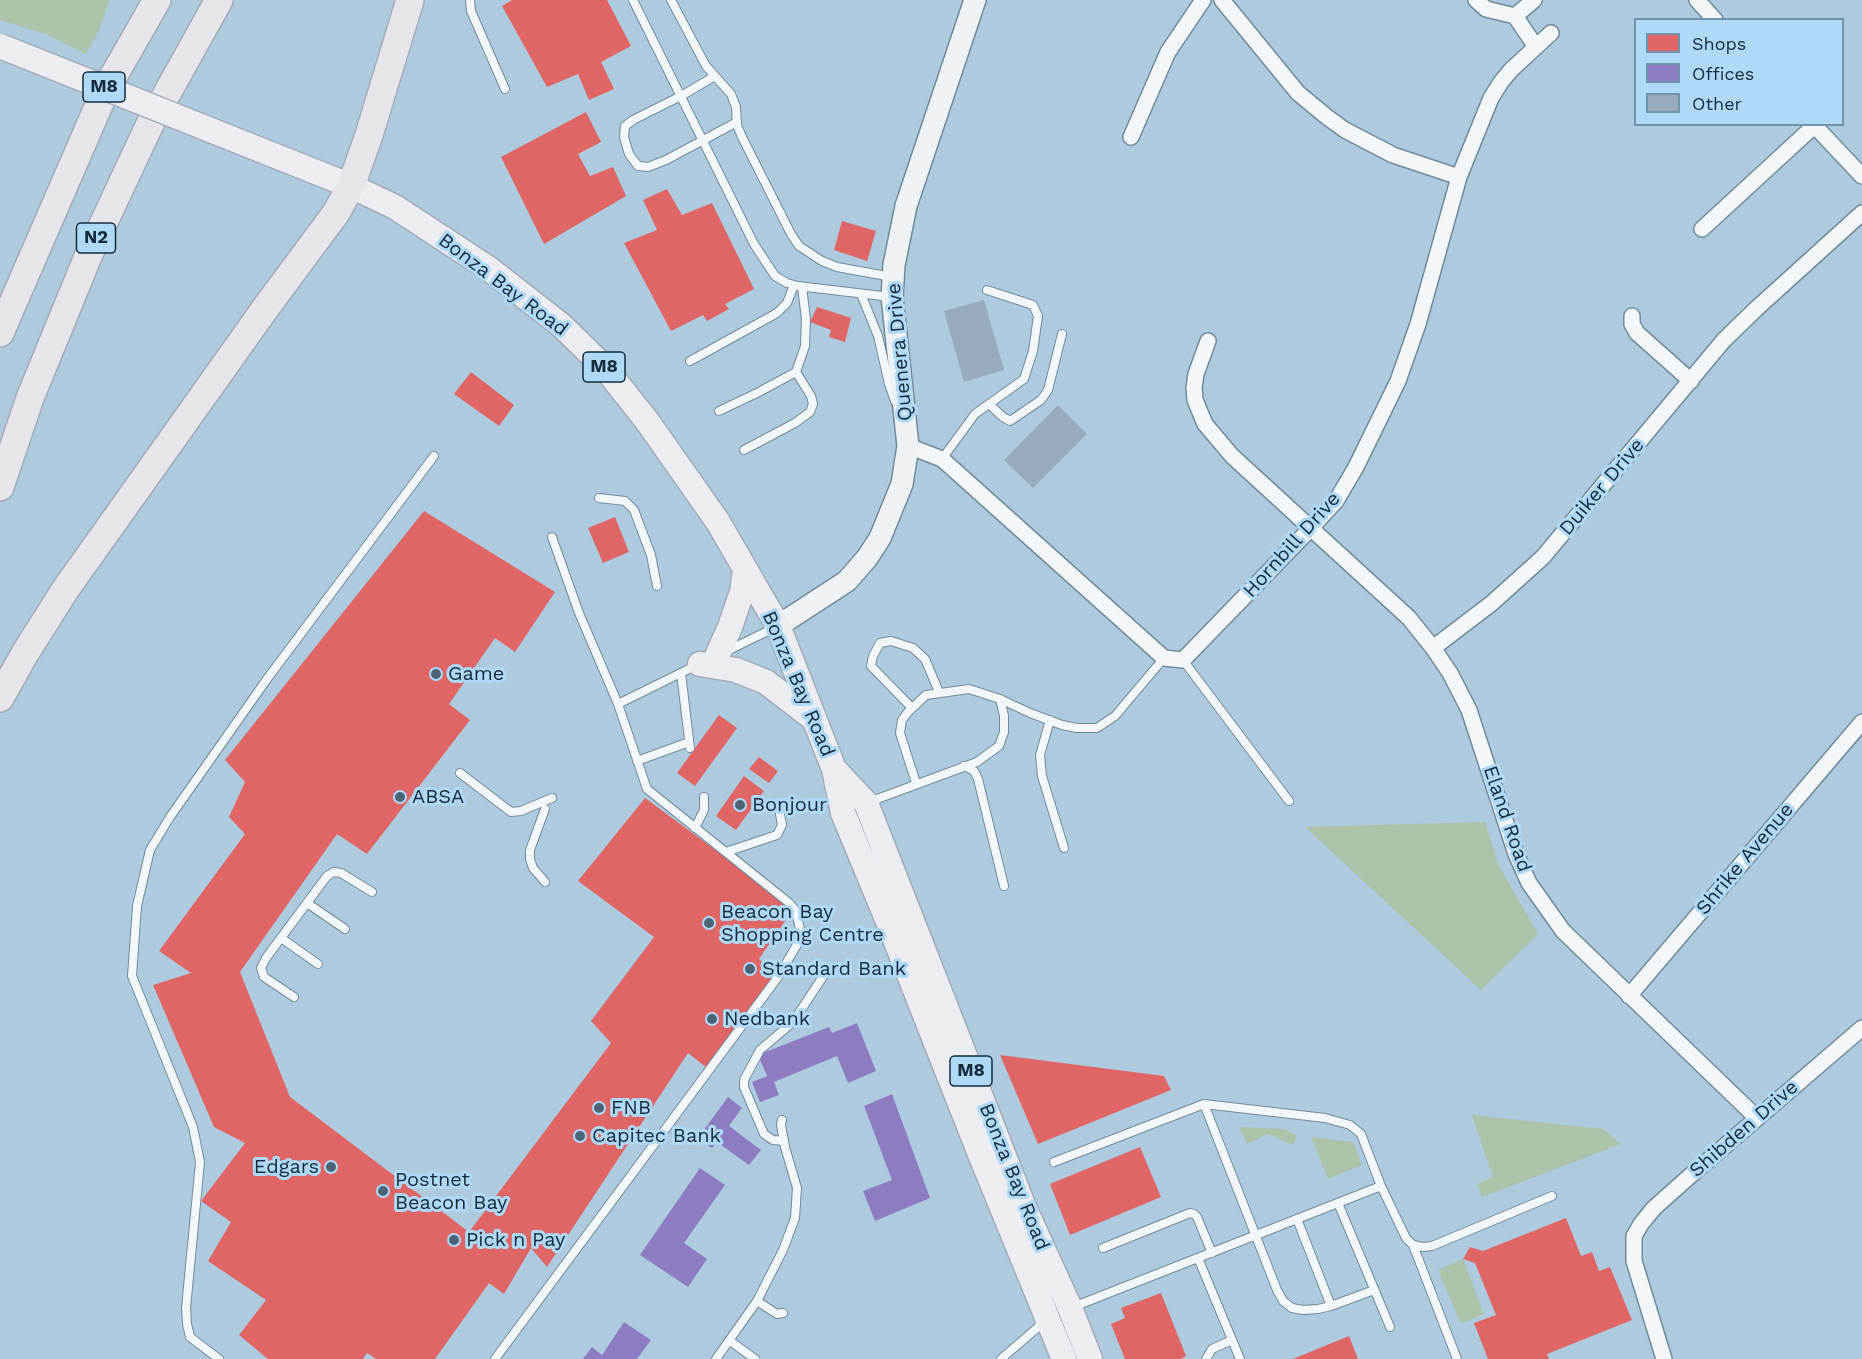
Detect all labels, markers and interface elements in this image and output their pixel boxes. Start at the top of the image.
legend [1634,18,1844,126]
text: Shops [1692,33,1746,54]
text: Offices [1692,63,1754,84]
road number: M8 [83,72,125,102]
text: Other [1692,93,1742,114]
road number: N2 [76,223,116,253]
street label: Bonza Bay Road [433,228,573,342]
street label: Quenera Drive [882,282,918,422]
road number: M8 [583,352,625,382]
street label: Duiker Drive [1554,434,1650,540]
street label: Hornbill Drive [1238,487,1346,603]
street label: Bonza Bay Road [756,608,840,760]
place label: Game [448,662,504,686]
marker: Game [429,667,443,681]
street label: Eland Road [1478,763,1536,875]
place label: ABSA [412,785,464,809]
marker: ABSA [393,790,407,804]
place label: Bonjour [752,793,827,817]
marker: Bonjour [733,798,747,812]
street label: Shrike Avenue [1691,798,1799,920]
place label: Beacon Bay Shopping Centre [721,900,884,947]
marker: Beacon Bay Shopping Centre [702,916,716,930]
place label: Standard Bank [762,957,906,981]
marker: Standard Bank [743,962,757,976]
place label: Nedbank [724,1007,810,1031]
marker: Nedbank [705,1012,719,1026]
road number: M8 [950,1056,992,1086]
street label: Shibden Drive [1685,1075,1803,1183]
place label: FNB [611,1096,651,1120]
street label: Bonza Bay Road [974,1100,1054,1254]
marker: FNB [592,1101,606,1115]
place label: Capitec Bank [592,1124,721,1148]
marker: Capitec Bank [573,1129,587,1143]
place label: Edgars [254,1155,319,1179]
marker: Edgars [324,1160,338,1174]
place label: Postnet Beacon Bay [395,1168,507,1215]
marker: Postnet Beacon Bay [376,1184,390,1198]
place label: Pick n Pay [466,1228,565,1252]
marker: Pick n Pay [447,1233,461,1247]

